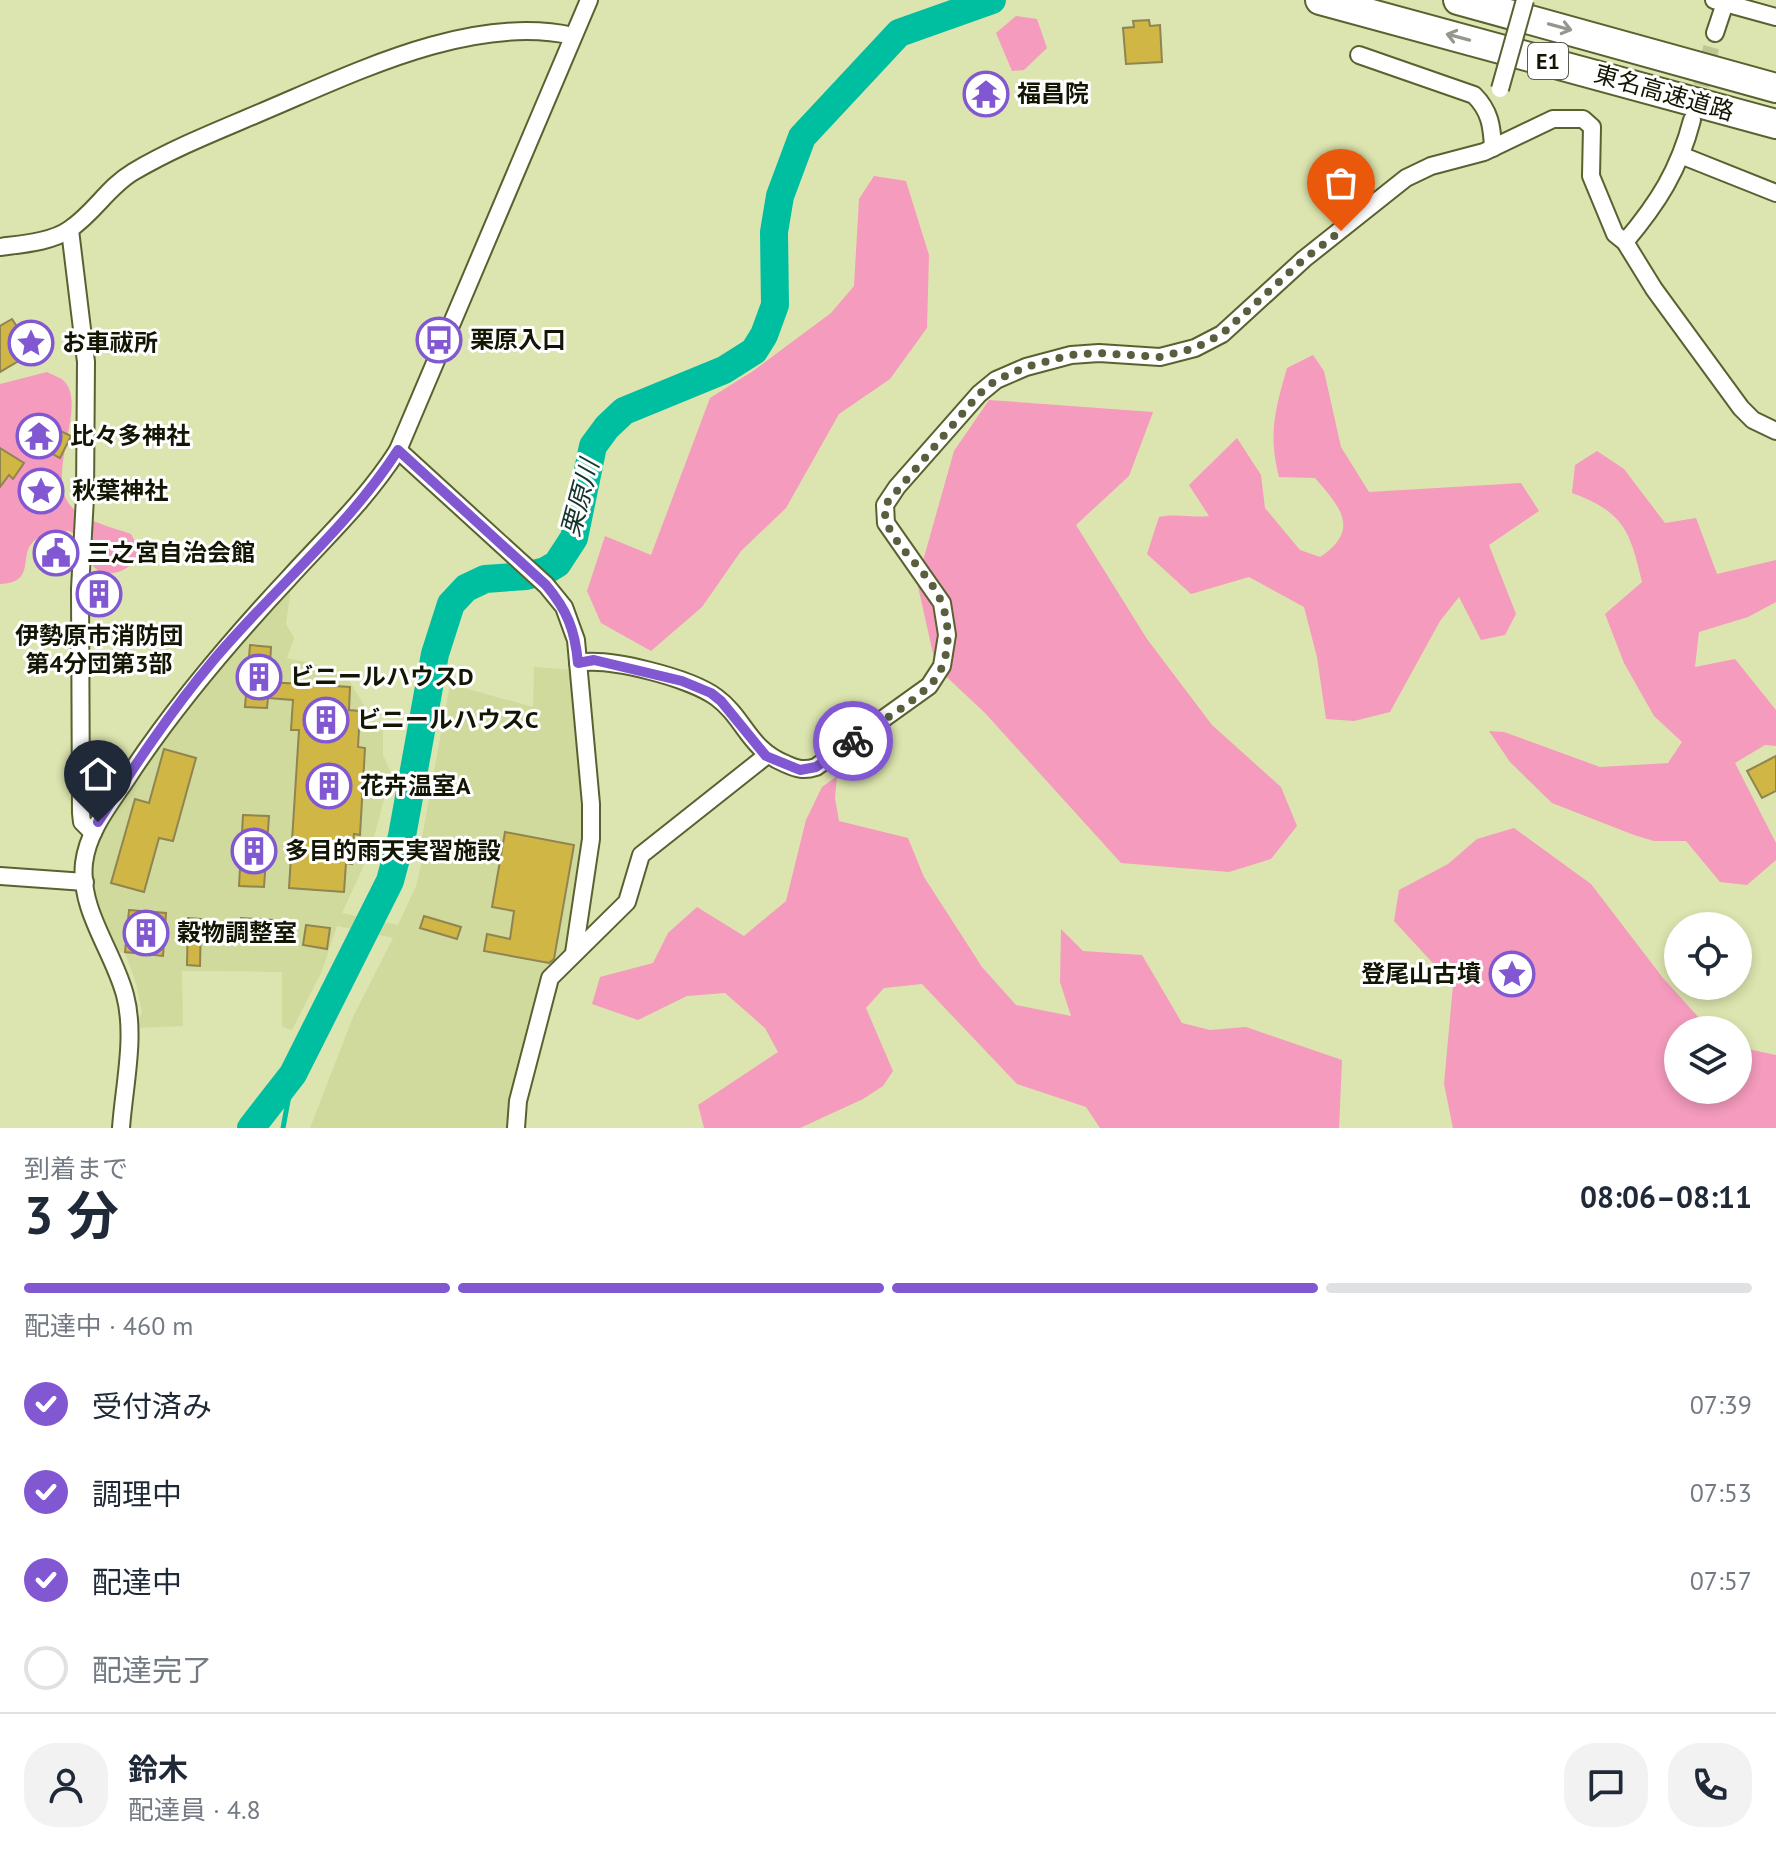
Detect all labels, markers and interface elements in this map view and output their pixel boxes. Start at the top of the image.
one-way arrow [1546,21,1572,36]
one-way arrow [1445,29,1471,44]
road number: E1 [1528,43,1568,79]
street label: 東名高速道路 [1591,58,1738,127]
temple icon: 福昌院 [962,70,1010,118]
place label: 福昌院 [1017,78,1089,109]
pin [1307,149,1375,231]
icon: bag [1319,161,1363,205]
bus stop icon: 栗原入口 [415,316,463,364]
place icon: お車祓所 [7,319,55,367]
place label: 栗原入口 [470,324,566,355]
place label: お車祓所 [62,327,158,358]
temple icon: 比々多神社 [15,412,63,460]
place label: 比々多神社 [70,420,190,451]
water label: 栗原川 [553,453,606,540]
place icon: 秋葉神社 [17,467,65,515]
place label: 秋葉神社 [72,475,168,506]
public building icon: 三之宮自治会館 [32,529,80,577]
place label: 三之宮自治会館 [87,537,255,568]
building icon: 伊勢原市消防団 第4分団第3部 [75,570,123,618]
place label: 伊勢原市消防団 第4分団第3部 [15,620,183,679]
building icon: ビニールハウスD [235,653,283,701]
place label: ビニールハウスD [290,661,474,692]
building icon: ビニールハウスC [302,696,350,744]
courier [813,701,893,781]
place label: ビニールハウスC [357,704,538,735]
icon: bike [831,719,875,763]
pin [64,740,132,822]
icon: home [76,752,120,796]
building icon: 花卉温室A [305,762,353,810]
place label: 花卉温室A [360,770,471,801]
building icon: 多目的雨天実習施設 [230,827,278,875]
place label: 多目的雨天実習施設 [285,835,501,866]
building icon: 穀物調整室 [122,909,170,957]
map controls [1664,912,1752,1104]
button: locate [1664,912,1752,1000]
place label: 穀物調整室 [177,917,297,948]
place icon: 登尾山古墳 [1488,950,1536,998]
place label: 登尾山古墳 [1361,958,1481,989]
button: layers [1664,1016,1752,1104]
text: 到着まで [24,1152,128,1185]
text: 08:06–08:11 [1580,1177,1752,1216]
text: 3 分 [24,1181,119,1248]
text: 配達中 · 460 m [24,1309,193,1342]
icon: check [24,1382,68,1426]
text: 受付済み [92,1386,212,1425]
text: 07:39 [1690,1388,1752,1421]
icon: check [24,1470,68,1514]
text: 調理中 [92,1474,182,1513]
text: 07:53 [1690,1476,1752,1509]
icon: check [24,1558,68,1602]
text: 配達中 [92,1562,182,1601]
text: 07:57 [1690,1564,1752,1597]
text: 配達完了 [92,1650,212,1689]
button: person [24,1743,108,1827]
button: chat [1564,1743,1648,1827]
button: phone [1668,1743,1752,1827]
text: 鈴木 [128,1749,188,1788]
text: 配達員 · 4.8 [128,1793,261,1826]

